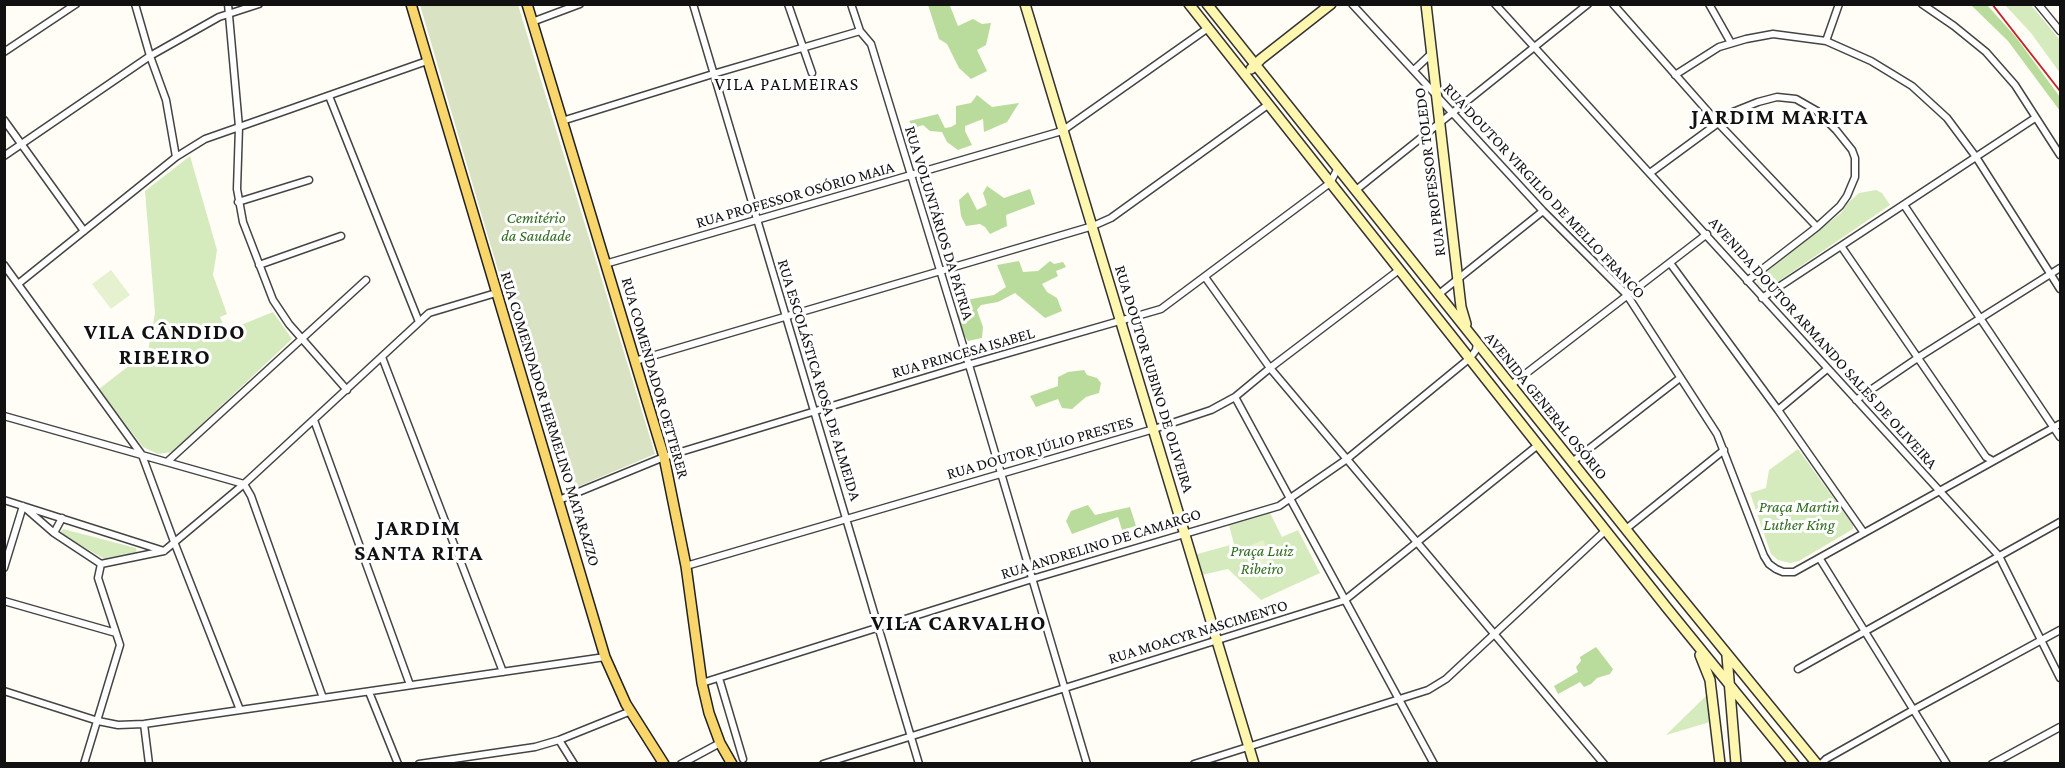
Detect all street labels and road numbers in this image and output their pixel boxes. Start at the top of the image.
street label: RUA DOUTOR VIRGILIO DE MELLO FRANCO [1439,79,1649,303]
street label: RUA PROFESSOR TOLEDO [1410,87,1450,257]
street label: RUA VOLUNTÁRIOS DA PÁTRIA [900,124,978,322]
street label: RUA PROFESSOR OSÓRIO MAIA [694,158,896,232]
street label: AVENIDA DOUTOR ARMANDO SALES DE OLIVEIRA [1705,213,1941,473]
street label: RUA ESCOLÁSTICA ROSA DE ALMEIDA [773,257,865,503]
street label: RUA DOUTOR RUBINO DE OLIVEIRA [1110,263,1198,495]
street label: RUA COMENDADOR HERMELINO MATARAZZO [496,269,604,569]
street label: RUA COMENDADOR OETTERER [617,275,693,481]
street label: RUA PRINCESA ISABEL [889,323,1037,383]
street label: AVENIDA GENERAL OSÓRIO [1480,328,1612,484]
street label: RUA DOUTOR JÚLIO PRESTES [944,412,1136,484]
street label: RUA ANDRELINO DE CAMARGO [999,504,1203,584]
street label: RUA MOACYR NASCIMENTO [1106,596,1290,668]

